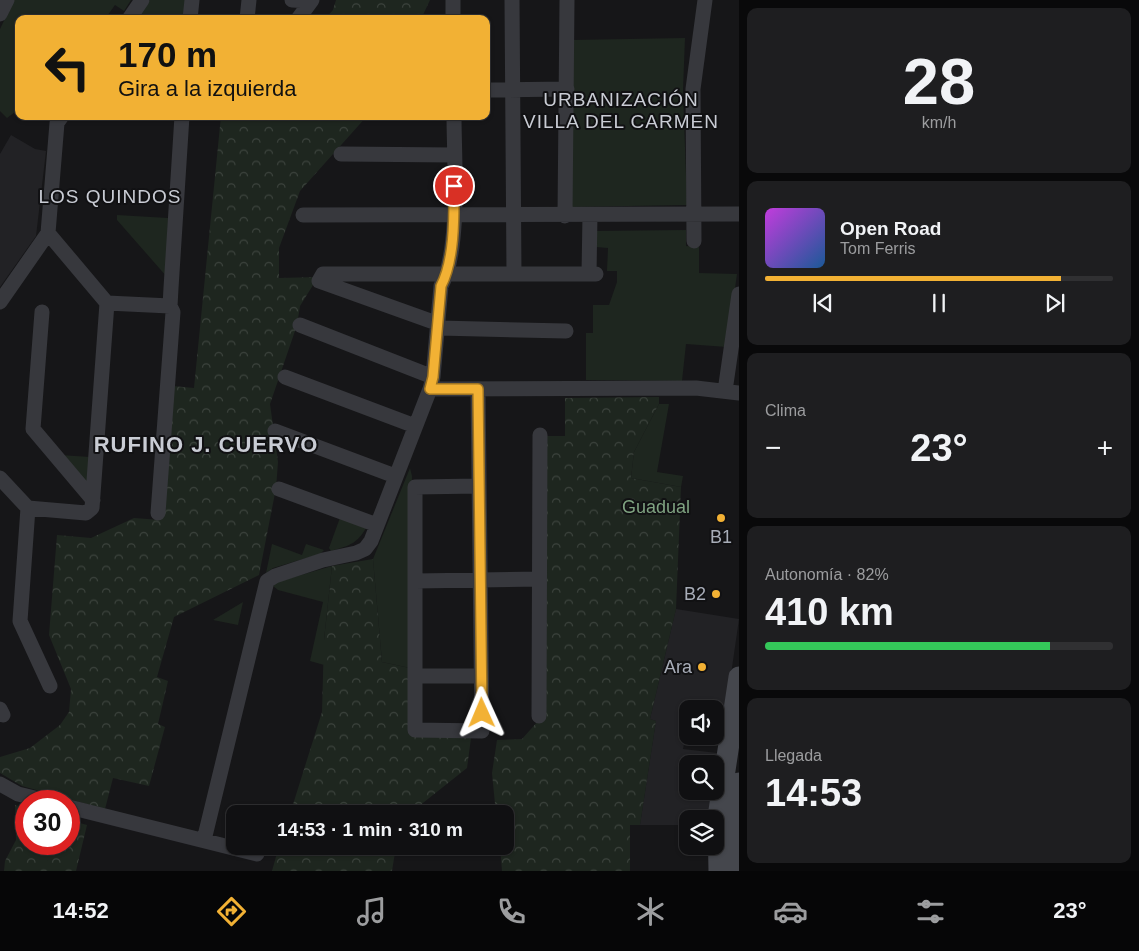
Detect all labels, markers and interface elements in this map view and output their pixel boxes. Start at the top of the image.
icon: left [35,35,100,100]
text: 170 m [118,35,217,74]
text: 28 [903,45,975,118]
text: Gira a la izquierda [118,76,297,101]
district label: URBANIZACIÓN VILLA DEL CARMEN [523,89,719,132]
text: km/h [922,114,956,131]
pin [433,165,475,207]
icon: arrive [440,172,468,200]
district label: LOS QUINDOS [39,186,181,207]
text: Open Road [840,218,941,239]
text: Tom Ferris [840,240,916,257]
icon: previous [809,289,837,317]
icon: pause [925,289,953,317]
icon: next [1041,289,1069,317]
text: Clima [765,402,806,419]
text: 23° [910,427,968,469]
district label: RUFINO J. CUERVO [94,432,318,457]
text: − [765,432,781,463]
text: + [1097,432,1113,463]
park label: Guadual [622,497,690,517]
marker: B1 [715,512,727,524]
place label: B1 [710,527,732,547]
text: Autonomía · 82% [765,566,889,583]
place label: B2 [684,584,706,604]
marker: B2 [710,588,722,600]
text: 410 km [765,591,894,633]
place label: Ara [664,657,693,677]
marker: Ara [696,661,708,673]
position arrow [455,686,507,738]
map controls [679,700,724,855]
button: sound [679,700,724,745]
text: Llegada [765,747,822,764]
button: search [679,755,724,800]
text: 14:53 [765,772,862,814]
speed limit sign: 30 [15,790,80,855]
button: layers [679,810,724,855]
text: 14:53 · 1 min · 310 m [277,819,463,840]
icon: directions [214,894,249,929]
icon: music [354,894,389,929]
icon: phone [494,894,529,929]
icon: climate [633,894,668,929]
icon: car [773,894,808,929]
icon: filters [913,894,948,929]
text: 14:52 [52,898,109,923]
text: 23° [1053,898,1086,923]

